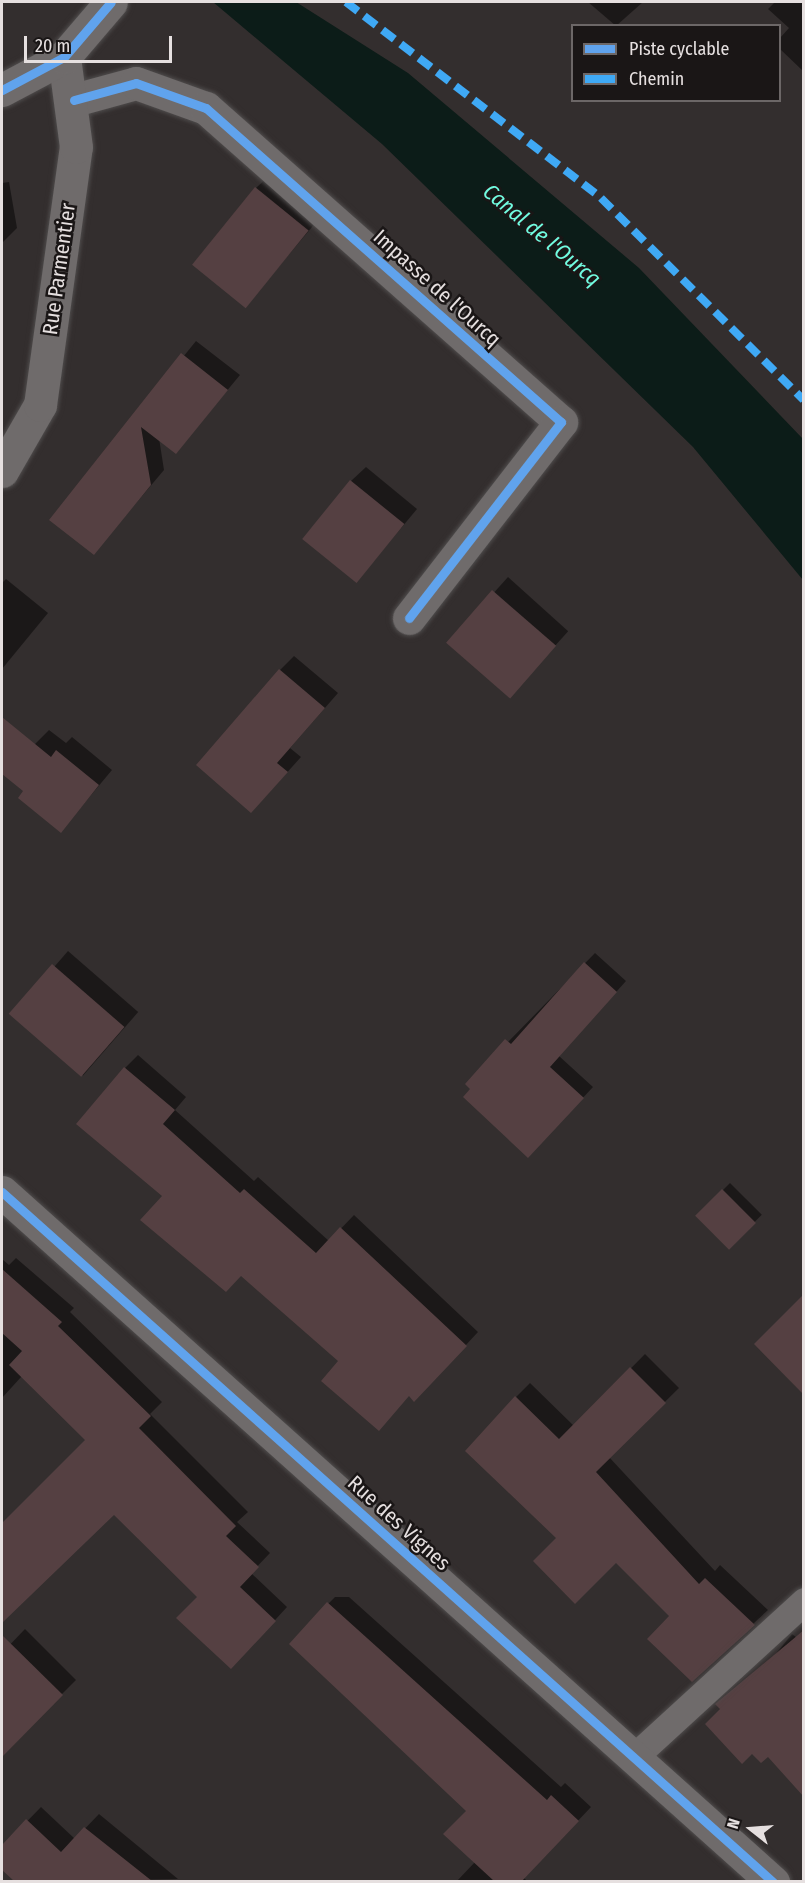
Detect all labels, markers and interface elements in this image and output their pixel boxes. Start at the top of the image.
scale bar [27,24,176,62]
legend [571,24,781,102]
text: 20 m [35,35,70,57]
text: Piste cyclable [629,38,729,60]
text: Chemin [629,68,684,90]
water label: Canal de l'Ourcq [478,178,606,292]
street label: Rue Parmentier [37,202,81,336]
street label: Impasse de l'Ourcq [368,224,506,352]
street label: Rue des Vignes [342,1470,456,1576]
north arrow [721,1799,781,1859]
text: N [723,1816,744,1831]

